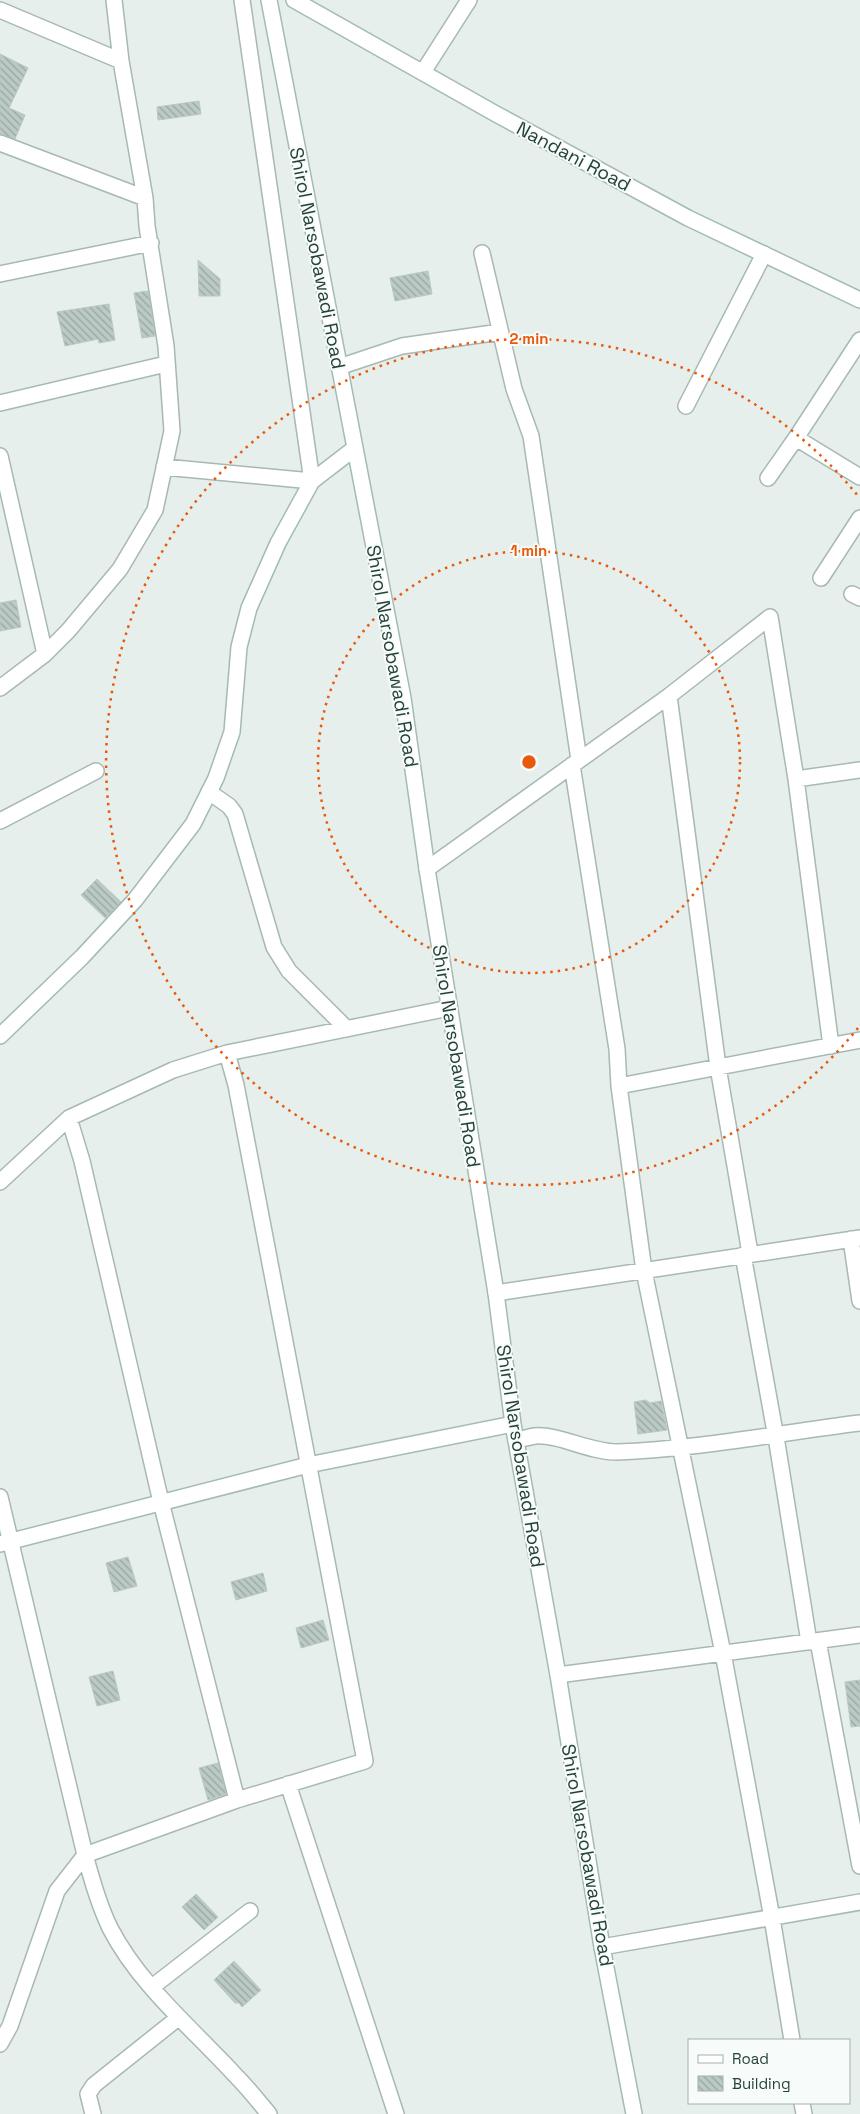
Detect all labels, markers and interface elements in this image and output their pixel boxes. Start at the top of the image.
street label: Nandani Road [512,116,635,197]
street label: Shirol Narsobawadi Road [284,145,351,371]
text: 2 min [510,329,548,348]
text: 1 min [511,541,547,560]
street label: Shirol Narsobawadi Road [361,543,424,769]
centre of rings [520,753,538,771]
street label: Shirol Narsobawadi Road [427,943,486,1169]
street label: Shirol Narsobawadi Road [491,1343,550,1569]
street label: Shirol Narsobawadi Road [556,1742,619,1968]
legend [688,2039,850,2104]
text: Road [732,2049,769,2068]
text: Building [732,2074,791,2093]

